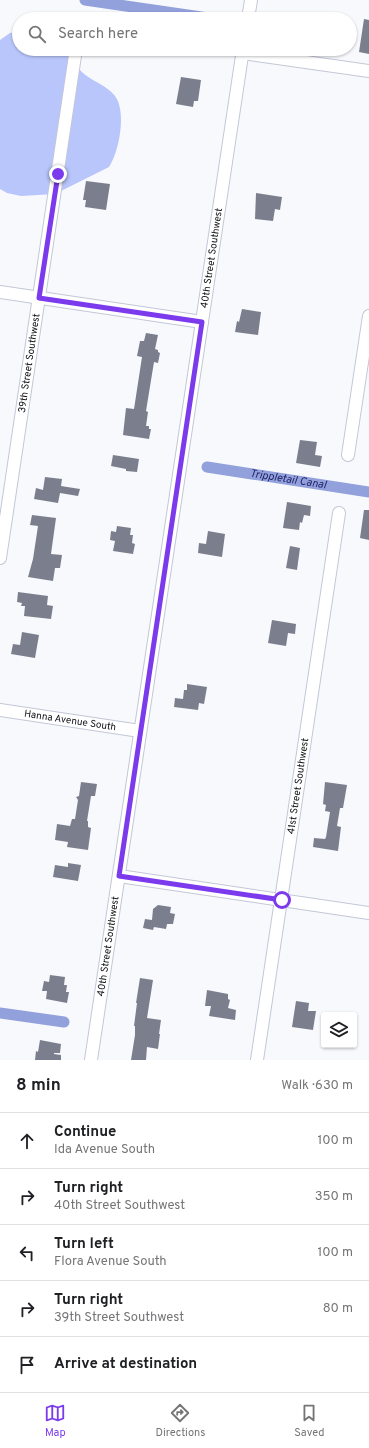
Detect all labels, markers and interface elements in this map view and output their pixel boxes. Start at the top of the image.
search box [12,12,357,56]
icon: search [26,23,48,45]
text: Search here [58,25,138,44]
route end [49,165,67,183]
street label: 40th Street Southwest [198,207,226,309]
street label: 39th Street Southwest [15,312,43,414]
water label: Trippletail Canal [249,467,328,492]
street label: Hanna Avenue South [23,707,117,734]
street label: 41st Street Southwest [284,737,312,835]
route start [273,891,291,909]
street label: 40th Street Southwest [94,895,122,997]
map controls [321,1012,357,1048]
button: layers [321,1012,357,1048]
text: 8 min [16,1075,61,1097]
text: Walk · 630 m [281,1078,353,1094]
text: Continue [54,1123,116,1142]
icon: ahead [16,1130,38,1152]
text: 100 m [317,1133,353,1149]
text: Ida Avenue South [54,1142,155,1158]
text: Turn right [54,1179,123,1198]
icon: right [16,1186,38,1208]
text: 350 m [315,1189,353,1205]
text: 40th Street Southwest [54,1198,185,1214]
text: Turn left [54,1235,114,1254]
icon: left [16,1242,38,1264]
text: 100 m [317,1245,353,1261]
text: Flora Avenue South [54,1254,167,1270]
text: Turn right [54,1291,123,1310]
icon: right [16,1298,38,1320]
text: 80 m [323,1301,353,1317]
text: 39th Street Southwest [54,1310,184,1326]
icon: arrive [16,1354,38,1376]
text: Arrive at destination [54,1355,197,1374]
tab: Map [44,1402,66,1440]
tab: Directions [155,1402,205,1440]
tab: Saved [294,1402,325,1440]

